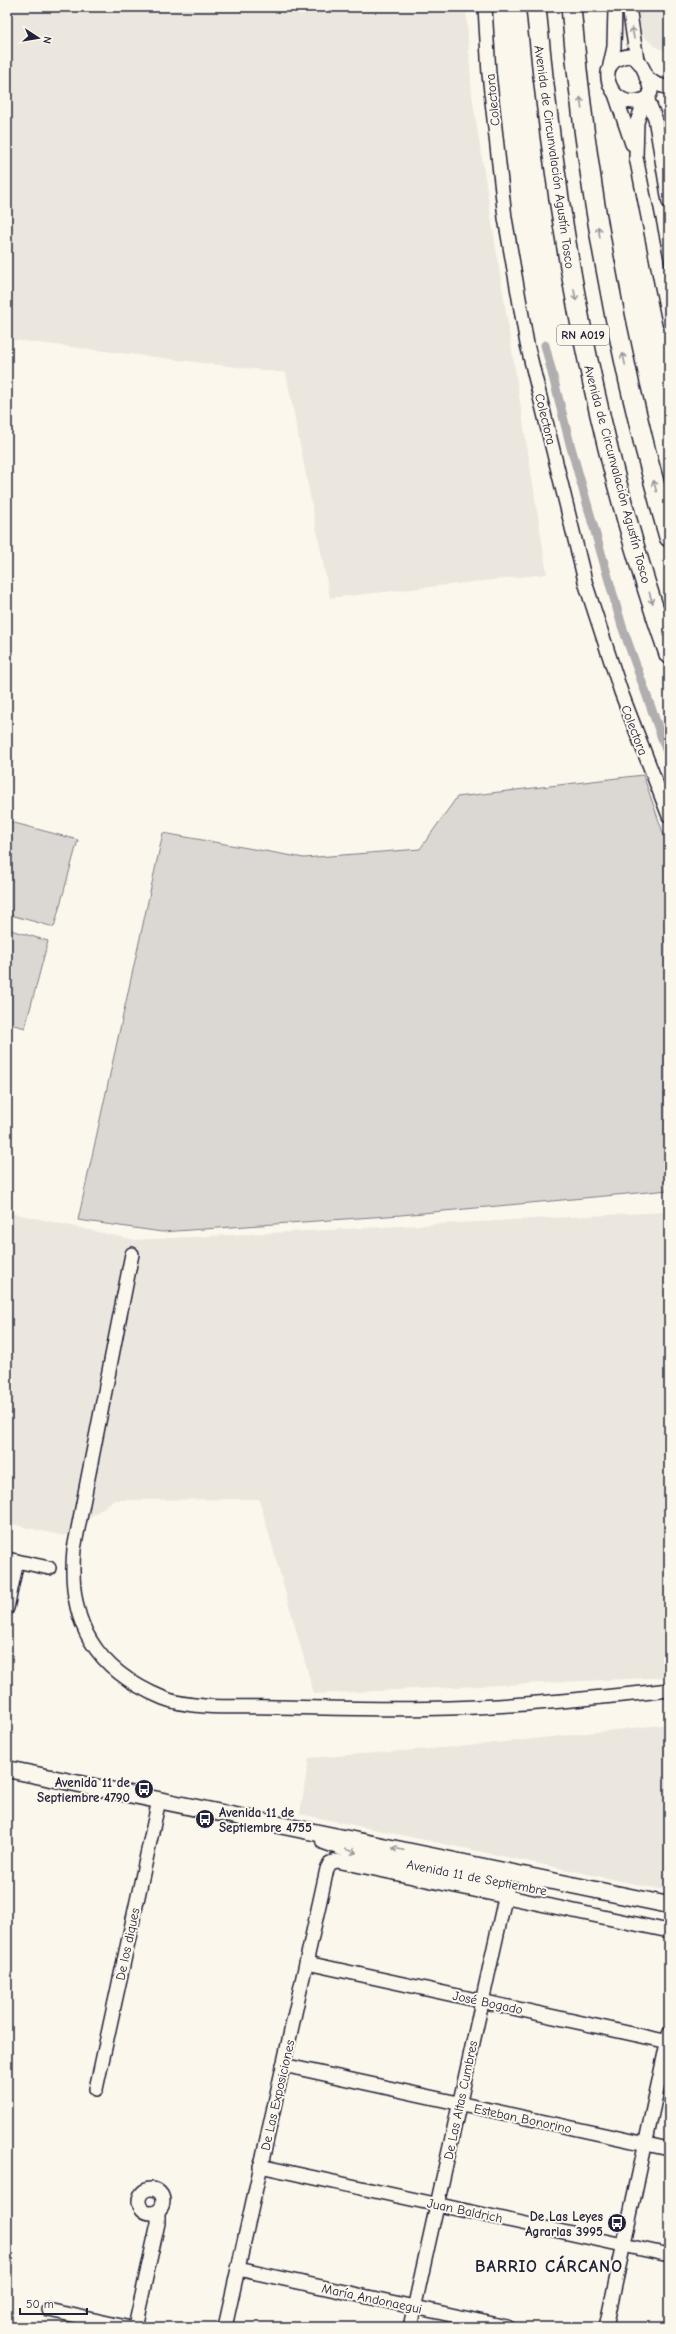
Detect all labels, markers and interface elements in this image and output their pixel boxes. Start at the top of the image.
north arrow [18,18,58,58]
one-way arrow [629,27,637,40]
text: N [40,35,54,45]
street label: Avenida de Circunvalación Agustín Tosco [531,44,578,270]
street label: Colectora [482,73,503,127]
one-way arrow [577,97,585,110]
one-way arrow [595,226,603,239]
one-way arrow [571,288,579,301]
road number: RN A019 [557,325,609,345]
one-way arrow [620,353,628,366]
street label: Avenida de Circunvalación Agustín Tosco [581,363,654,585]
street label: Colectora [532,392,559,446]
one-way arrow [650,480,658,493]
one-way arrow [648,591,655,604]
street label: Colectora [618,703,651,757]
place label: Avenida 11 de Septiembre 4790 [37,1775,131,1805]
bus stop icon: Avenida 11 de Septiembre 4790 [133,1778,155,1800]
place label: Avenida 11 de Septiembre 4755 [219,1805,312,1835]
bus stop icon: Avenida 11 de Septiembre 4755 [194,1808,216,1830]
one-way arrow [392,1844,405,1852]
one-way arrow [345,1848,358,1855]
street label: Avenida 11 de Septiembre [406,1857,549,1899]
street label: De los diques [113,1907,142,1982]
street label: José Bogado [451,1988,524,2017]
street label: De Las Exposiciones [257,2038,298,2152]
street label: De Las Altas Cumbres [441,2039,480,2161]
street label: Esteban Bonorino [473,2101,573,2136]
street label: Juan Baldrich [426,2195,504,2226]
place label: De Las Leyes Agrarias 3995 [525,2209,603,2239]
bus stop icon: De Las Leyes Agrarias 3995 [606,2212,628,2234]
district label: BARRIO CÁRCANO [475,2255,623,2276]
street label: María Andonaegui [320,2281,423,2316]
scale bar [20,2290,87,2316]
text: 50 m [26,2297,54,2311]

